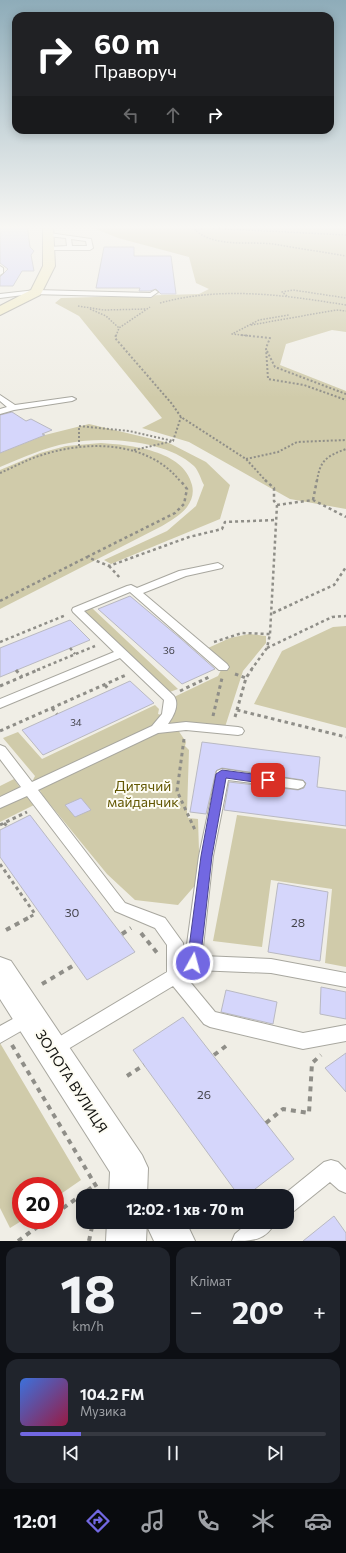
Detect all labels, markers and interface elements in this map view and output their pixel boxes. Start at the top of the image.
text: 60 m [94,26,160,60]
icon: right [28,28,80,80]
text: Праворуч [94,60,177,82]
icon: left [120,104,142,126]
icon: ahead [162,104,184,126]
icon: right [204,104,226,126]
house number: 36 [163,644,175,656]
house number: 34 [70,716,82,728]
pin [251,763,285,797]
icon: arrive [257,769,279,791]
park label: Дитячий майданчик [107,777,179,810]
house number: 30 [65,905,80,919]
house number: 28 [291,915,305,929]
position arrow [172,942,214,984]
street label: ЗОЛОТА ВУЛИЦЯ [32,1026,112,1136]
house number: 26 [197,1087,211,1101]
speed limit sign: 20 [12,1177,64,1229]
text: 12:02 · 1 хв · 70 m [126,1200,244,1218]
text: 18 [60,1260,116,1324]
text: Клімат [190,1273,232,1289]
text: 20° [232,1293,284,1330]
text: − [190,1298,203,1325]
text: + [313,1298,326,1325]
text: km/h [72,1318,104,1334]
text: 104.2 FM [80,1385,144,1403]
text: Музика [80,1403,126,1419]
icon: previous [60,1442,82,1464]
icon: pause [162,1442,184,1464]
icon: next [264,1442,286,1464]
icon: directions [84,1507,112,1535]
icon: music [139,1507,167,1535]
icon: phone [194,1507,222,1535]
icon: climate [249,1507,277,1535]
icon: car [304,1507,332,1535]
text: 12:01 [14,1510,57,1532]

